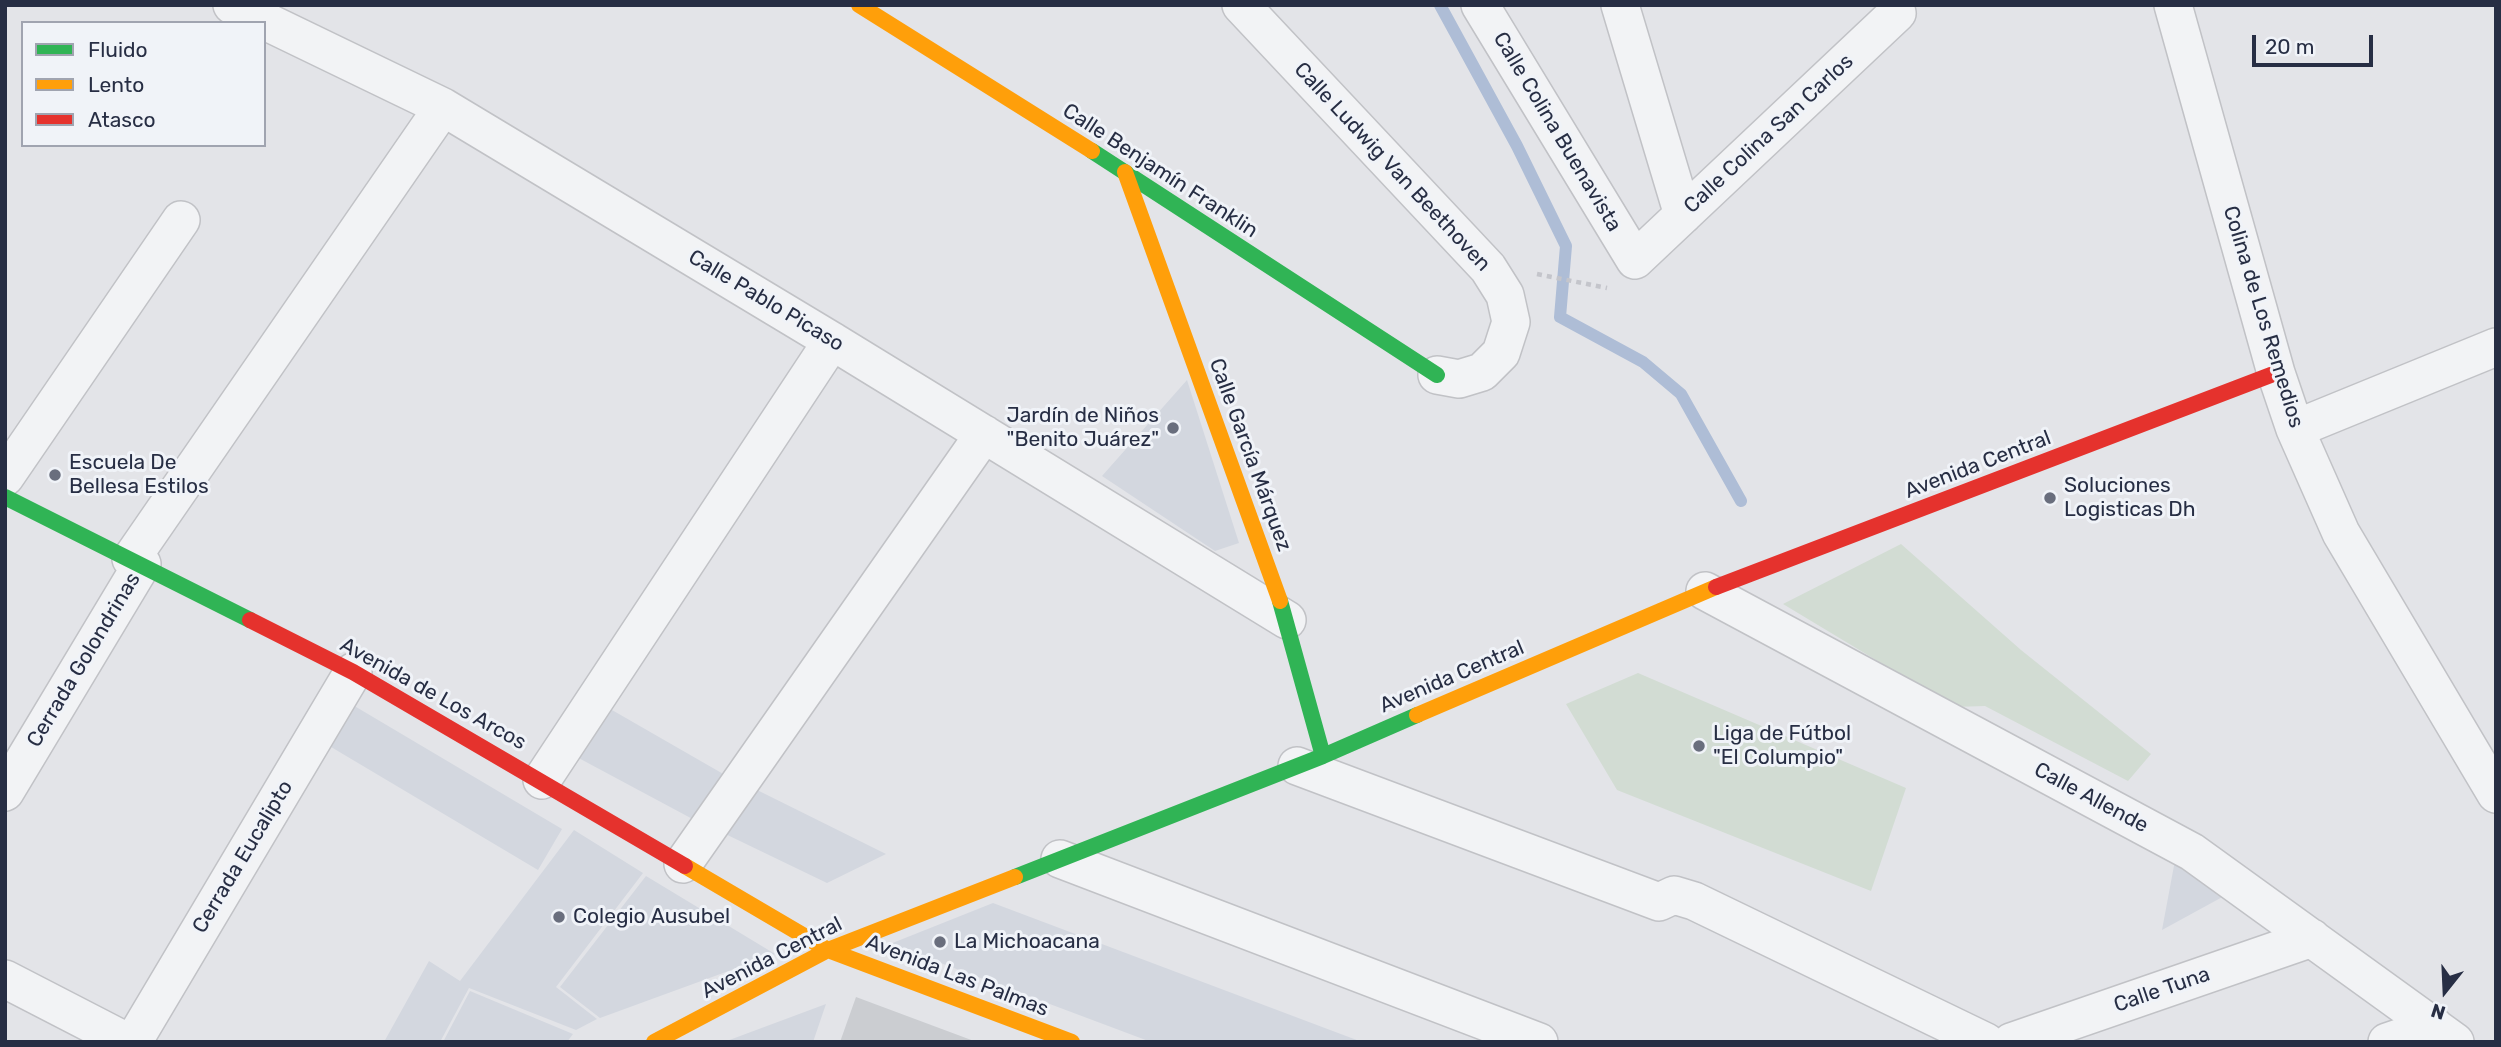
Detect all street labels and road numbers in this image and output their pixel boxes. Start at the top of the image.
street label: Calle Colina Buenavista [1487,28,1627,236]
street label: Calle Colina San Carlos [1679,49,1859,219]
street label: Calle Ludwig Van Beethoven [1288,57,1496,277]
street label: Calle Benjamín Franklin [1058,98,1262,244]
street label: Colina de Los Remedios [2217,203,2309,431]
street label: Calle Pablo Picaso [684,245,848,357]
street label: Calle García Márquez [1203,355,1297,555]
street label: Avenida Central [1901,426,2055,504]
street label: Cerrada Golondrinas [22,568,146,752]
street label: Avenida de Los Arcos [336,632,530,756]
street label: Avenida Central [1376,635,1528,719]
street label: Calle Allende [2030,757,2152,839]
street label: Cerrada Eucalipto [187,776,299,938]
street label: Avenida Central [697,912,847,1004]
street label: Avenida Las Palmas [862,930,1052,1022]
street label: Calle Tuna [2111,962,2213,1018]

